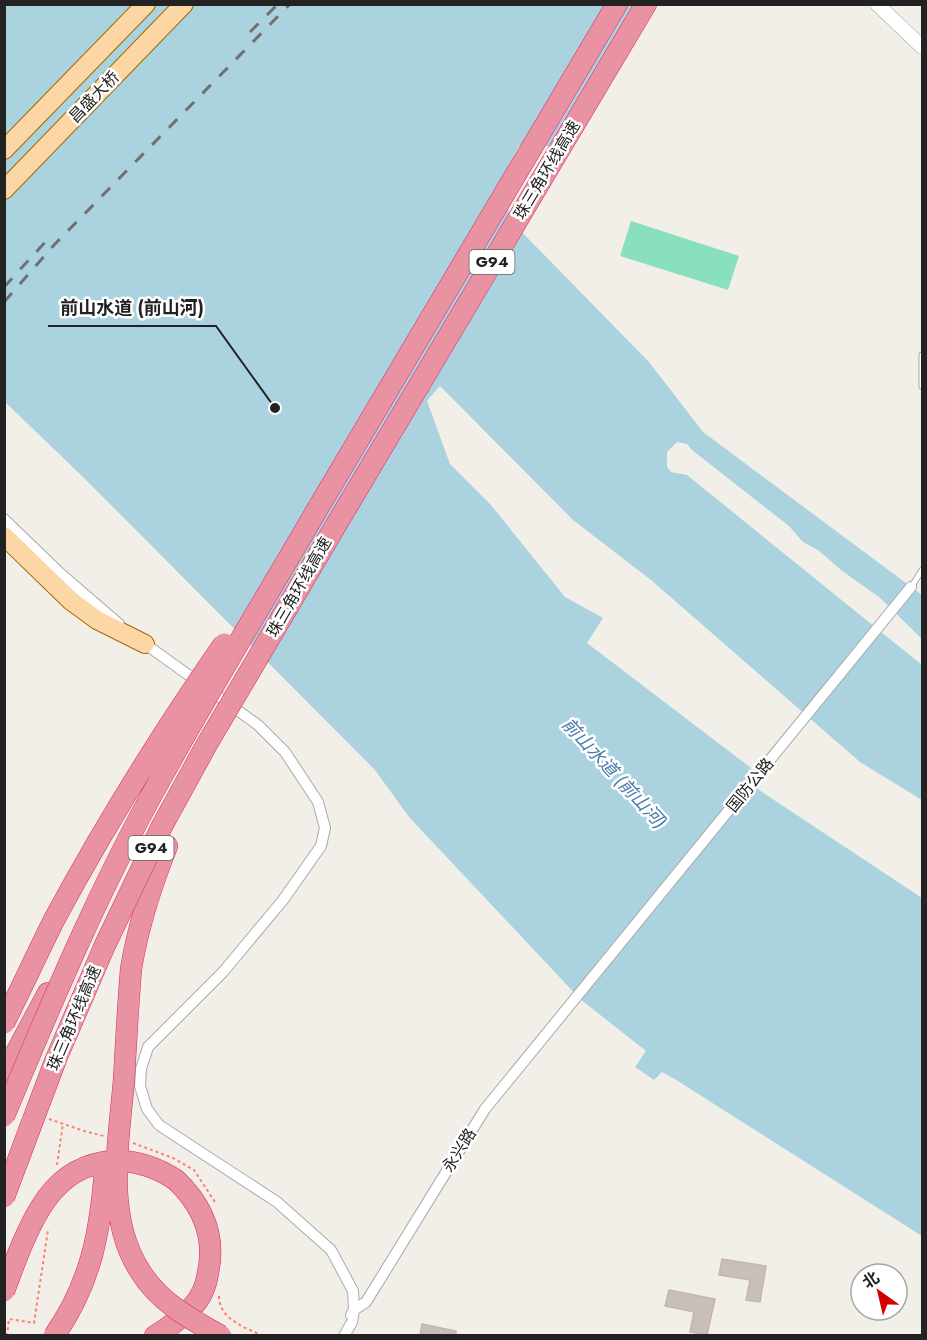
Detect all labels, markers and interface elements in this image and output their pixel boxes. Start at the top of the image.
street label: 昌盛大桥 [63,66,125,128]
street label: 珠三角环线高速 [508,116,586,224]
road number: G94 [470,250,514,274]
callout: 前山水道 (前山河) [48,290,216,326]
text: 前山水道 (前山河) [60,295,204,321]
street label: 珠三角环线高速 [261,533,337,641]
water label: 前山水道 (前山河) [556,712,672,834]
street label: 国防公路 [721,753,779,817]
road number: G94 [128,836,174,860]
street label: 珠三角环线高速 [42,962,106,1074]
street label: 永兴路 [437,1124,481,1176]
north arrow [849,1262,909,1322]
text: 北 [858,1266,884,1294]

